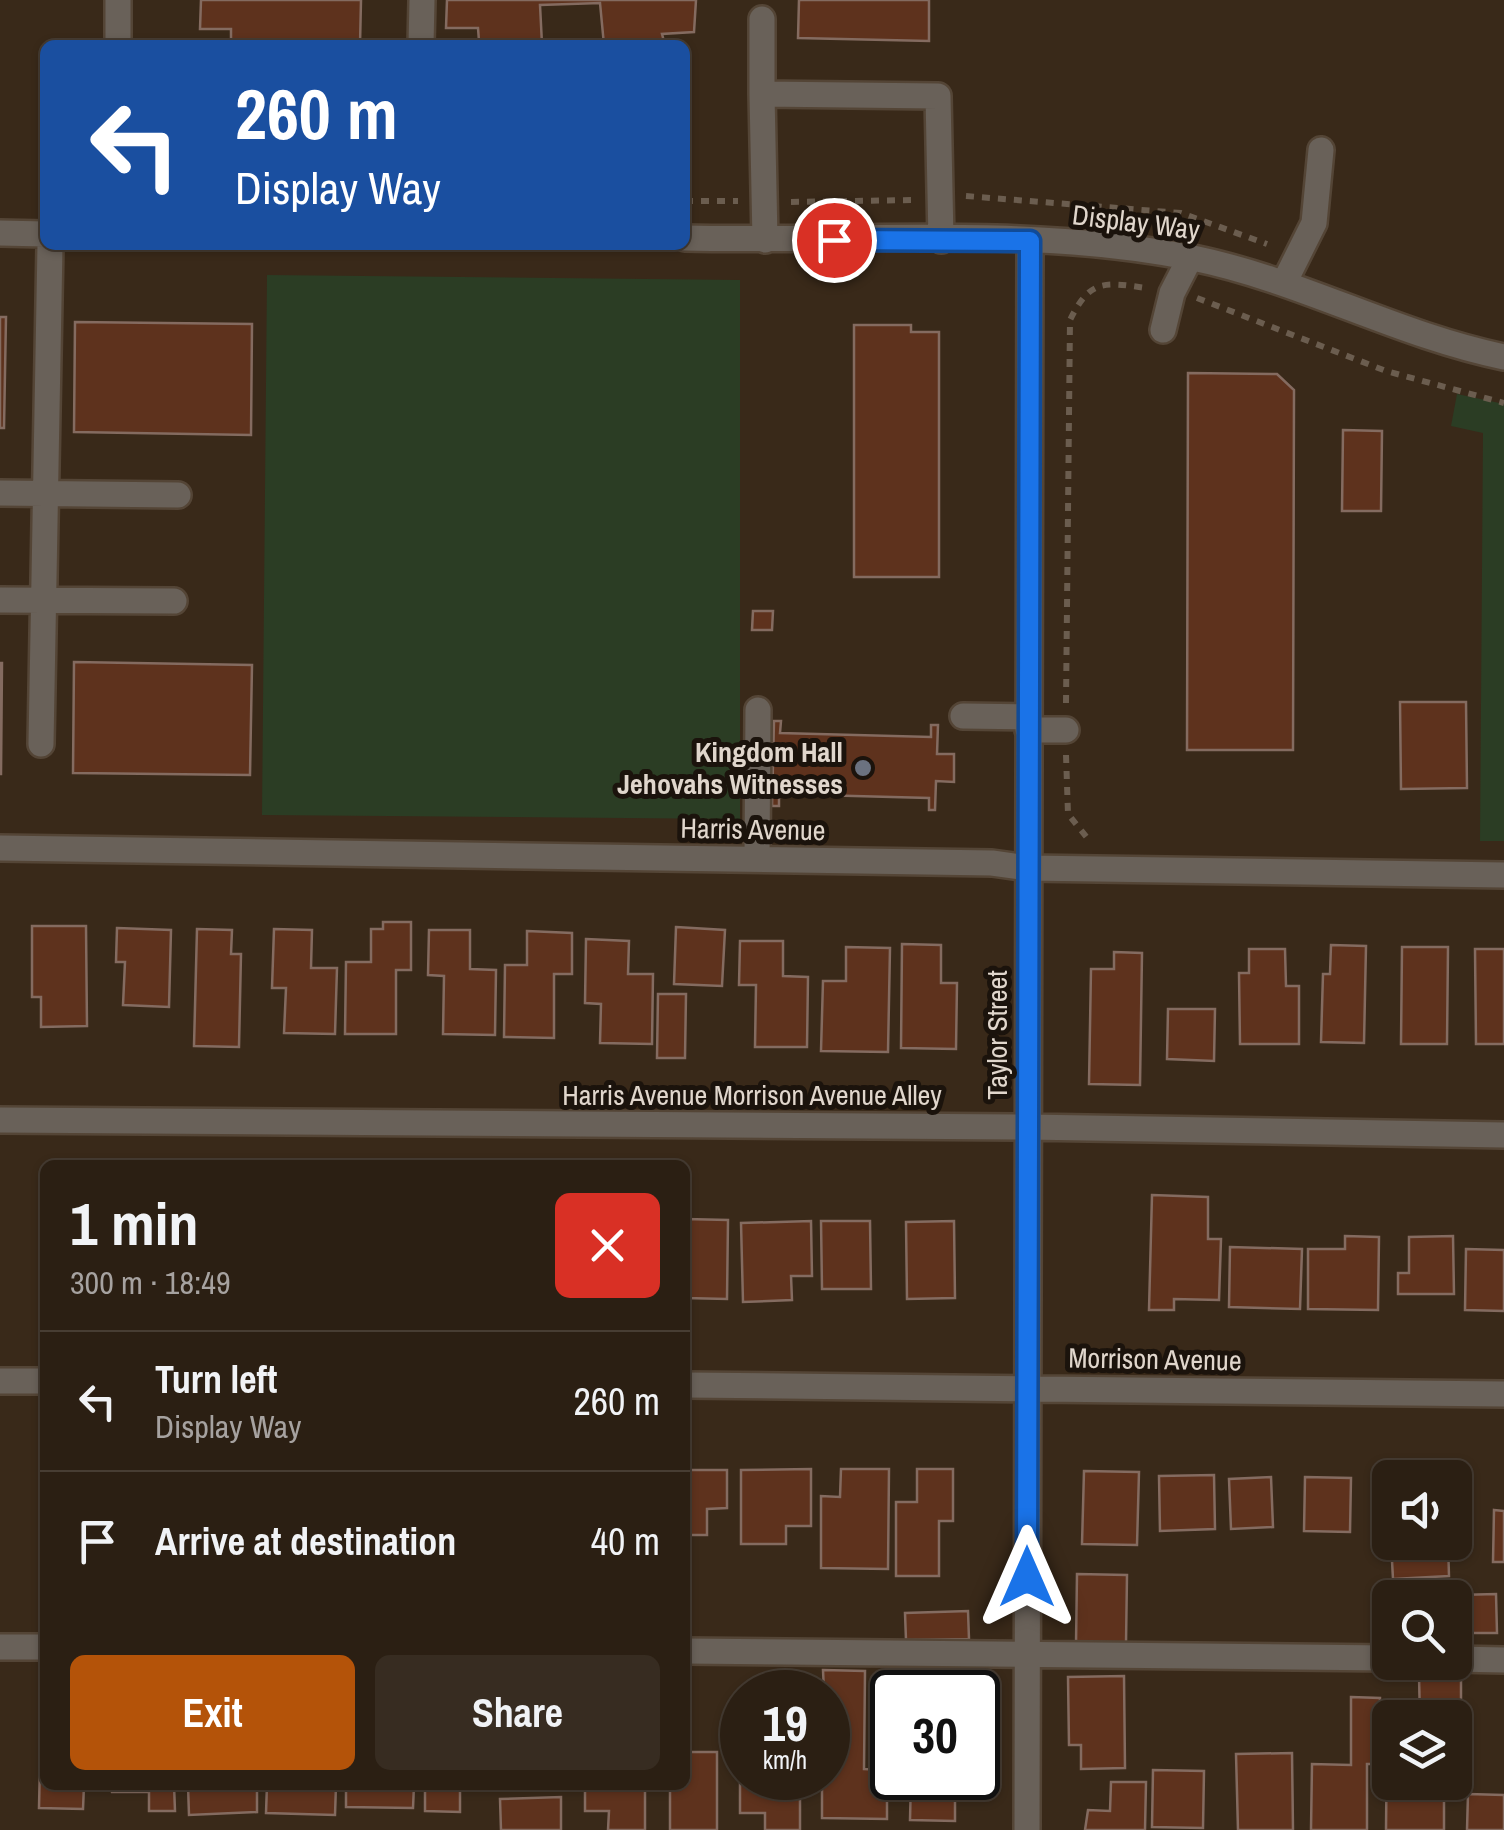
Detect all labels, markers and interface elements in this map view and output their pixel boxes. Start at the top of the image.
text: 260 m [235,67,398,161]
icon: left [70,80,200,210]
text: Display Way [235,157,441,218]
street label: Display Way [1070,195,1202,249]
pin [792,198,877,283]
icon: arrive [807,213,862,268]
place label: Kingdom Hall Jehovahs Witnesses [617,733,843,803]
marker: Kingdom Hall Jehovahs Witnesses [852,757,874,779]
street label: Harris Avenue [680,809,826,849]
street label: Taylor Street [978,970,1016,1100]
street label: Harris Avenue Morrison Avenue Alley [562,1076,942,1114]
text: 1 min [70,1183,199,1264]
button: close [555,1193,660,1298]
text: 300 m · 18:49 [70,1261,230,1304]
street label: Morrison Avenue [1068,1338,1242,1380]
text: Turn left [155,1354,277,1405]
icon: left [70,1374,125,1429]
text: 260 m [573,1376,660,1427]
text: Display Way [155,1405,301,1448]
map controls [1372,1460,1472,1800]
button: sound [1372,1460,1472,1560]
icon: arrive [70,1514,125,1569]
text: Arrive at destination [155,1516,456,1567]
text: 40 m [591,1516,660,1567]
position arrow [975,1525,1079,1629]
button: search [1372,1580,1472,1680]
button: Exit [70,1655,355,1770]
button: Share [375,1655,660,1770]
speed limit sign: 30 [870,1670,1000,1800]
text: 19 [762,1689,808,1757]
button: layers [1372,1700,1472,1800]
text: km/h [763,1743,807,1777]

